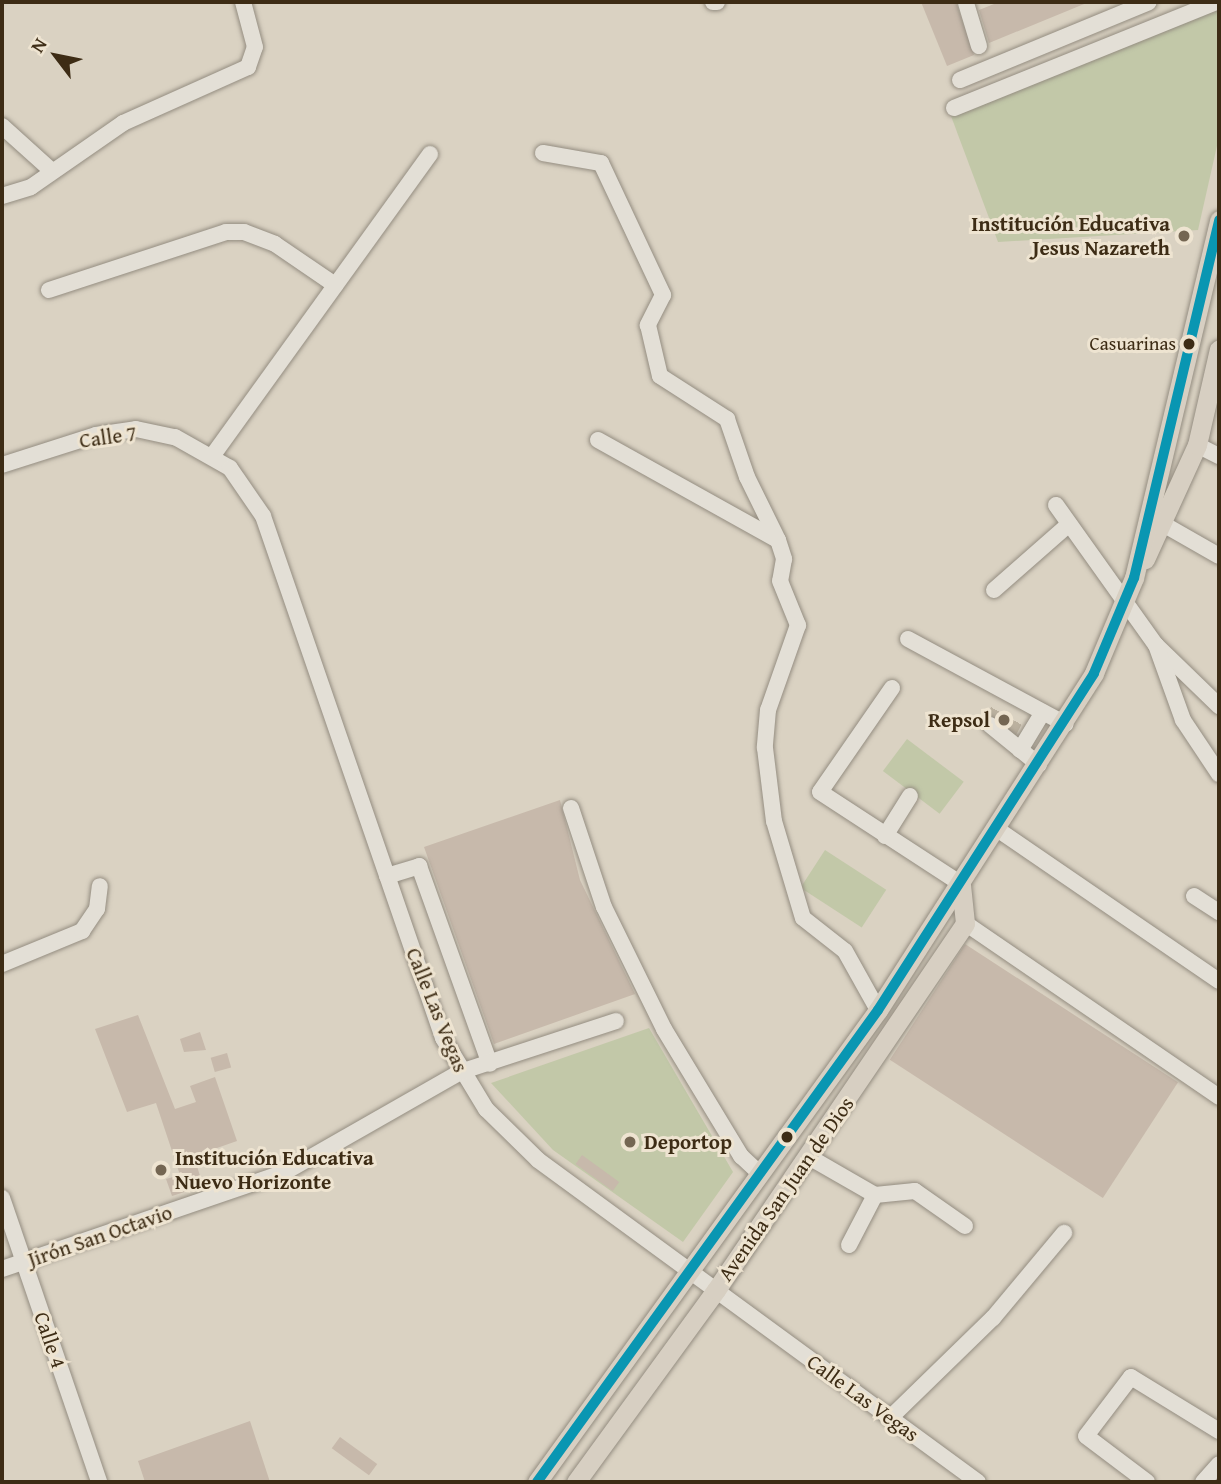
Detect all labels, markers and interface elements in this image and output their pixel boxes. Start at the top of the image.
north arrow [21,21,91,91]
text: N [23,32,53,58]
place label: Institución Educativa Jesus Nazareth [971,211,1170,261]
marker: Institución Educativa Jesus Nazareth [1176,228,1192,244]
place label: Casuarinas [1090,333,1176,355]
marker: Casuarinas [1182,337,1196,351]
street label: Calle 7 [78,421,138,453]
place label: Repsol [928,707,990,733]
marker: Repsol [996,712,1012,728]
street label: Calle Las Vegas [401,944,473,1076]
street label: Avenida San Juan de Dios [713,1092,859,1286]
place label: Deportop [644,1129,732,1155]
unlabelled marker [780,1130,794,1144]
marker: Deportop [622,1134,638,1150]
place label: Institución Educativa Nuevo Horizonte [175,1145,374,1195]
marker: Institución Educativa Nuevo Horizonte [153,1162,169,1178]
street label: Jirón San Octavio [24,1199,176,1273]
street label: Calle 4 [29,1309,71,1371]
street label: Calle Las Vegas [802,1349,924,1447]

